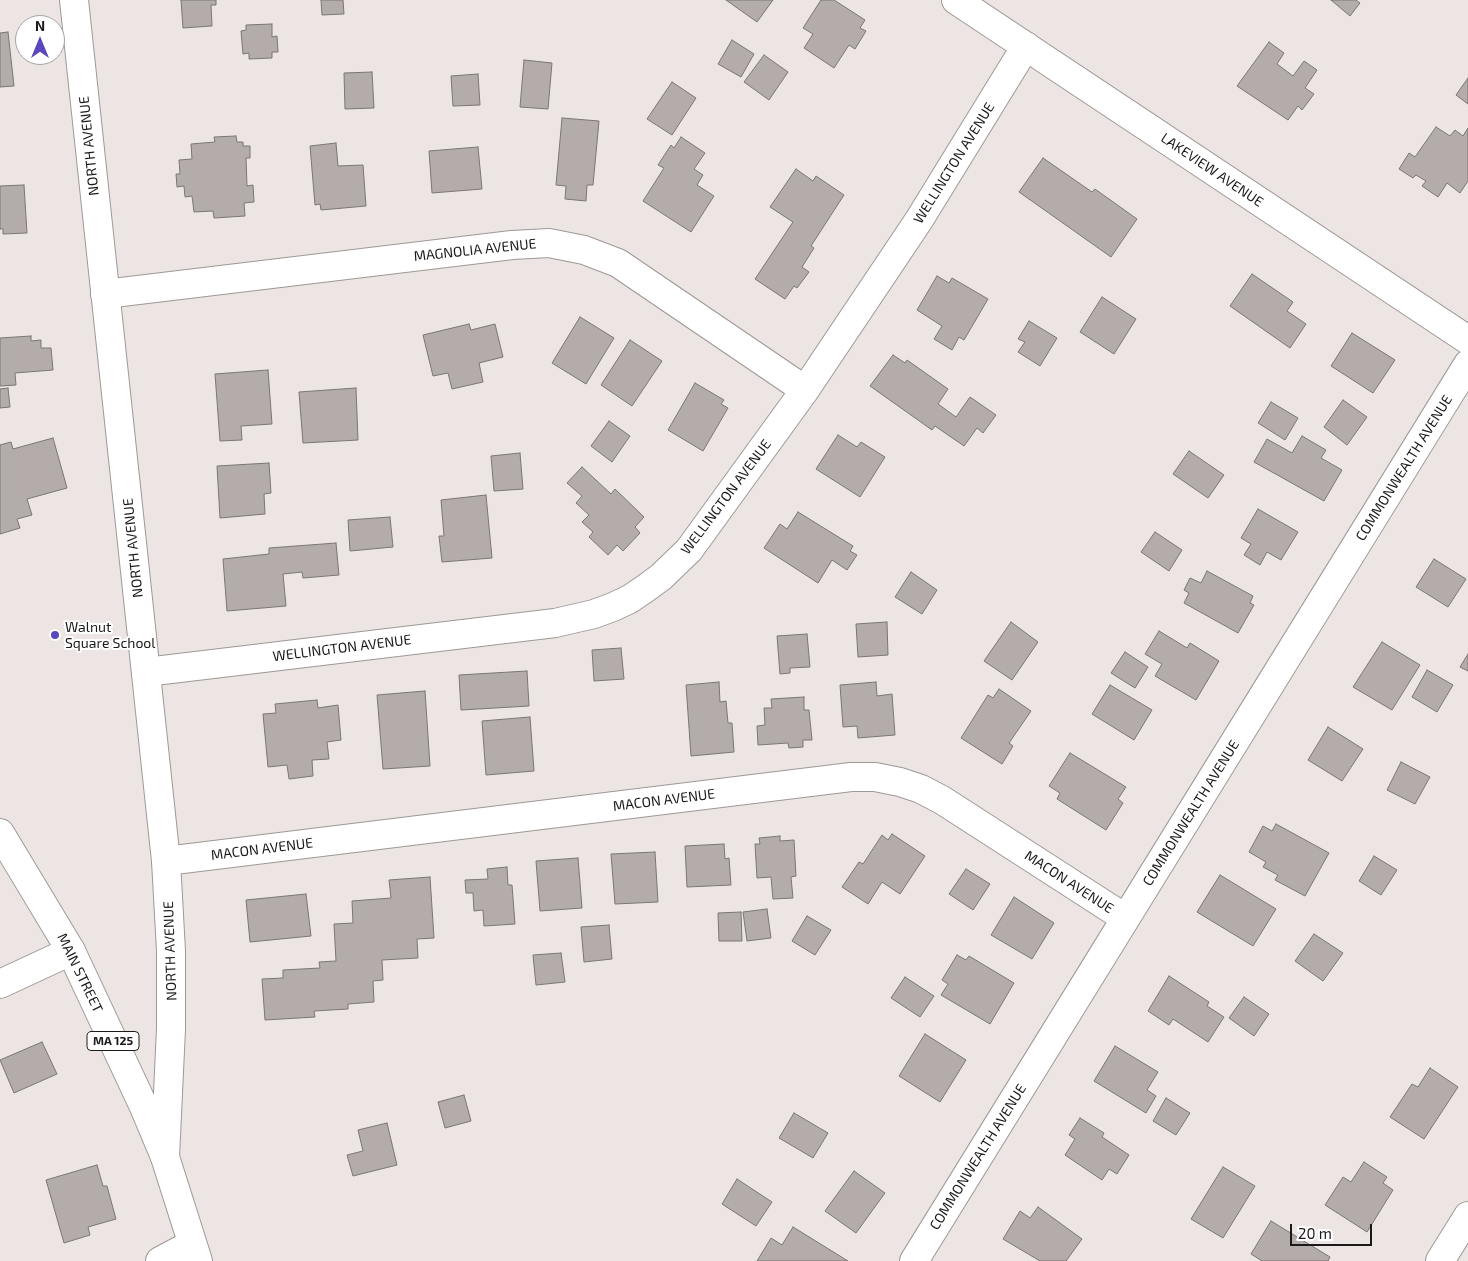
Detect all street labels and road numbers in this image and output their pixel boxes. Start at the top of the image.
street label: NORTH AVENUE [75,95,103,197]
street label: WELLINGTON AVENUE [910,99,998,227]
street label: LAKEVIEW AVENUE [1158,129,1266,211]
street label: MAGNOLIA AVENUE [413,235,537,265]
street label: COMMONWEALTH AVENUE [1352,392,1456,544]
street label: WELLINGTON AVENUE [677,436,775,558]
street label: NORTH AVENUE [119,497,147,599]
street label: WELLINGTON AVENUE [272,631,412,665]
street label: COMMONWEALTH AVENUE [1139,737,1243,889]
street label: MACON AVENUE [612,785,716,815]
street label: MACON AVENUE [210,834,314,864]
street label: MACON AVENUE [1021,847,1117,917]
street label: NORTH AVENUE [160,901,180,1001]
street label: MAIN STREET [54,931,106,1015]
road number: MA 125 [87,1032,139,1050]
street label: COMMONWEALTH AVENUE [926,1081,1030,1233]

